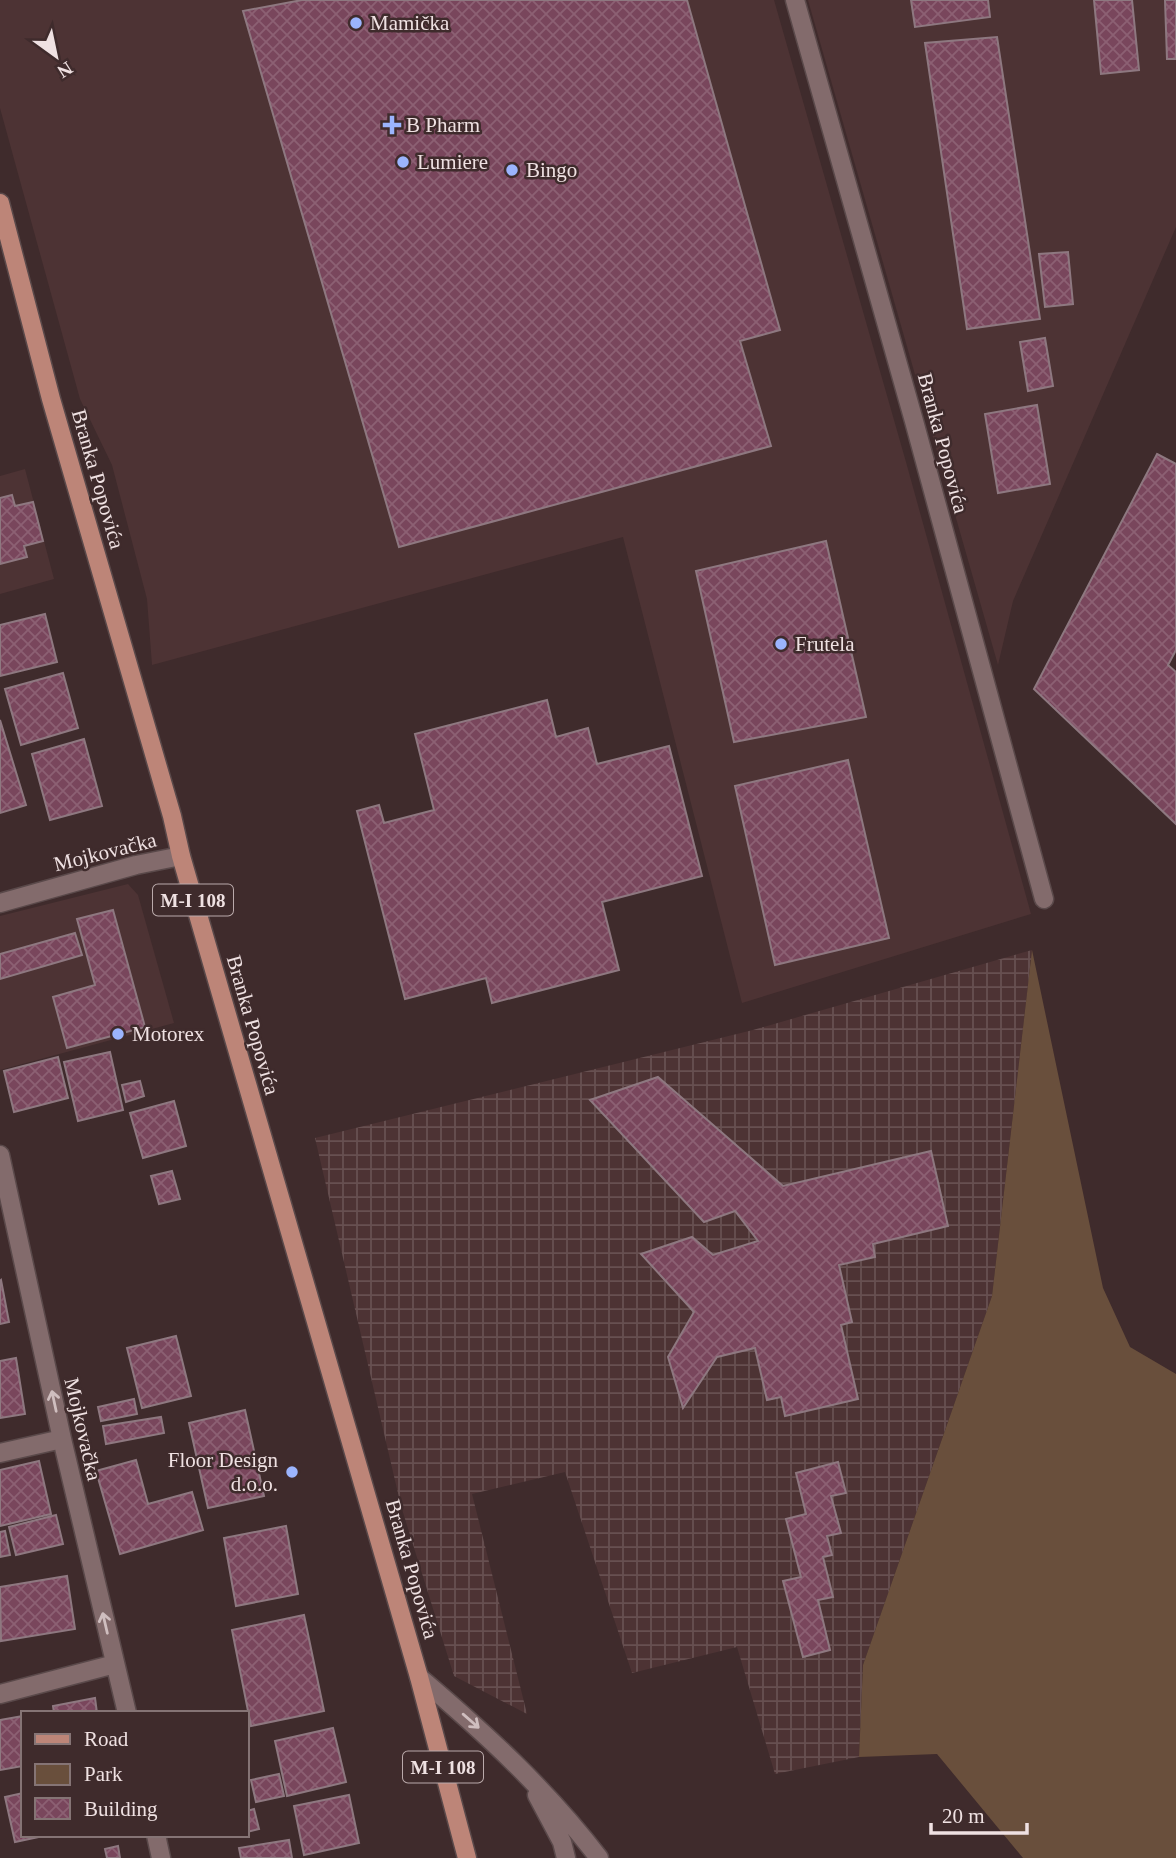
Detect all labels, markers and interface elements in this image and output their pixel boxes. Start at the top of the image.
place label: Mamička [370,11,450,35]
marker: Mamička [348,15,364,31]
north arrow [21,21,91,91]
text: N [53,57,76,83]
place label: B Pharm [406,113,480,137]
marker: B Pharm [384,117,400,133]
place label: Lumiere [417,150,488,174]
marker: Lumiere [395,154,411,170]
place label: Bingo [526,158,577,182]
marker: Bingo [504,162,520,178]
street label: Branka Popovića [913,370,973,516]
street label: Branka Popovića [67,406,130,552]
place label: Frutela [795,632,855,656]
marker: Frutela [773,636,789,652]
street label: Mojkovačka [51,827,159,876]
road number: M-I 108 [153,885,233,916]
street label: Branka Popovića [222,952,285,1098]
place label: Motorex [132,1022,205,1046]
marker: Motorex [110,1026,126,1042]
street label: Mojkovačka [59,1375,107,1483]
one-way arrow [46,1390,60,1413]
place label: Floor Design d.o.o. [168,1448,279,1496]
marker: Floor Design d.o.o. [284,1464,300,1480]
street label: Branka Popovića [381,1496,444,1642]
one-way arrow [98,1612,111,1634]
legend [21,1711,248,1837]
one-way arrow [462,1713,480,1729]
text: Road [84,1727,129,1751]
road number: M-I 108 [403,1751,483,1782]
text: Park [84,1762,123,1786]
scale bar [931,1792,1027,1836]
text: Building [84,1797,158,1821]
text: 20 m [942,1804,985,1828]

